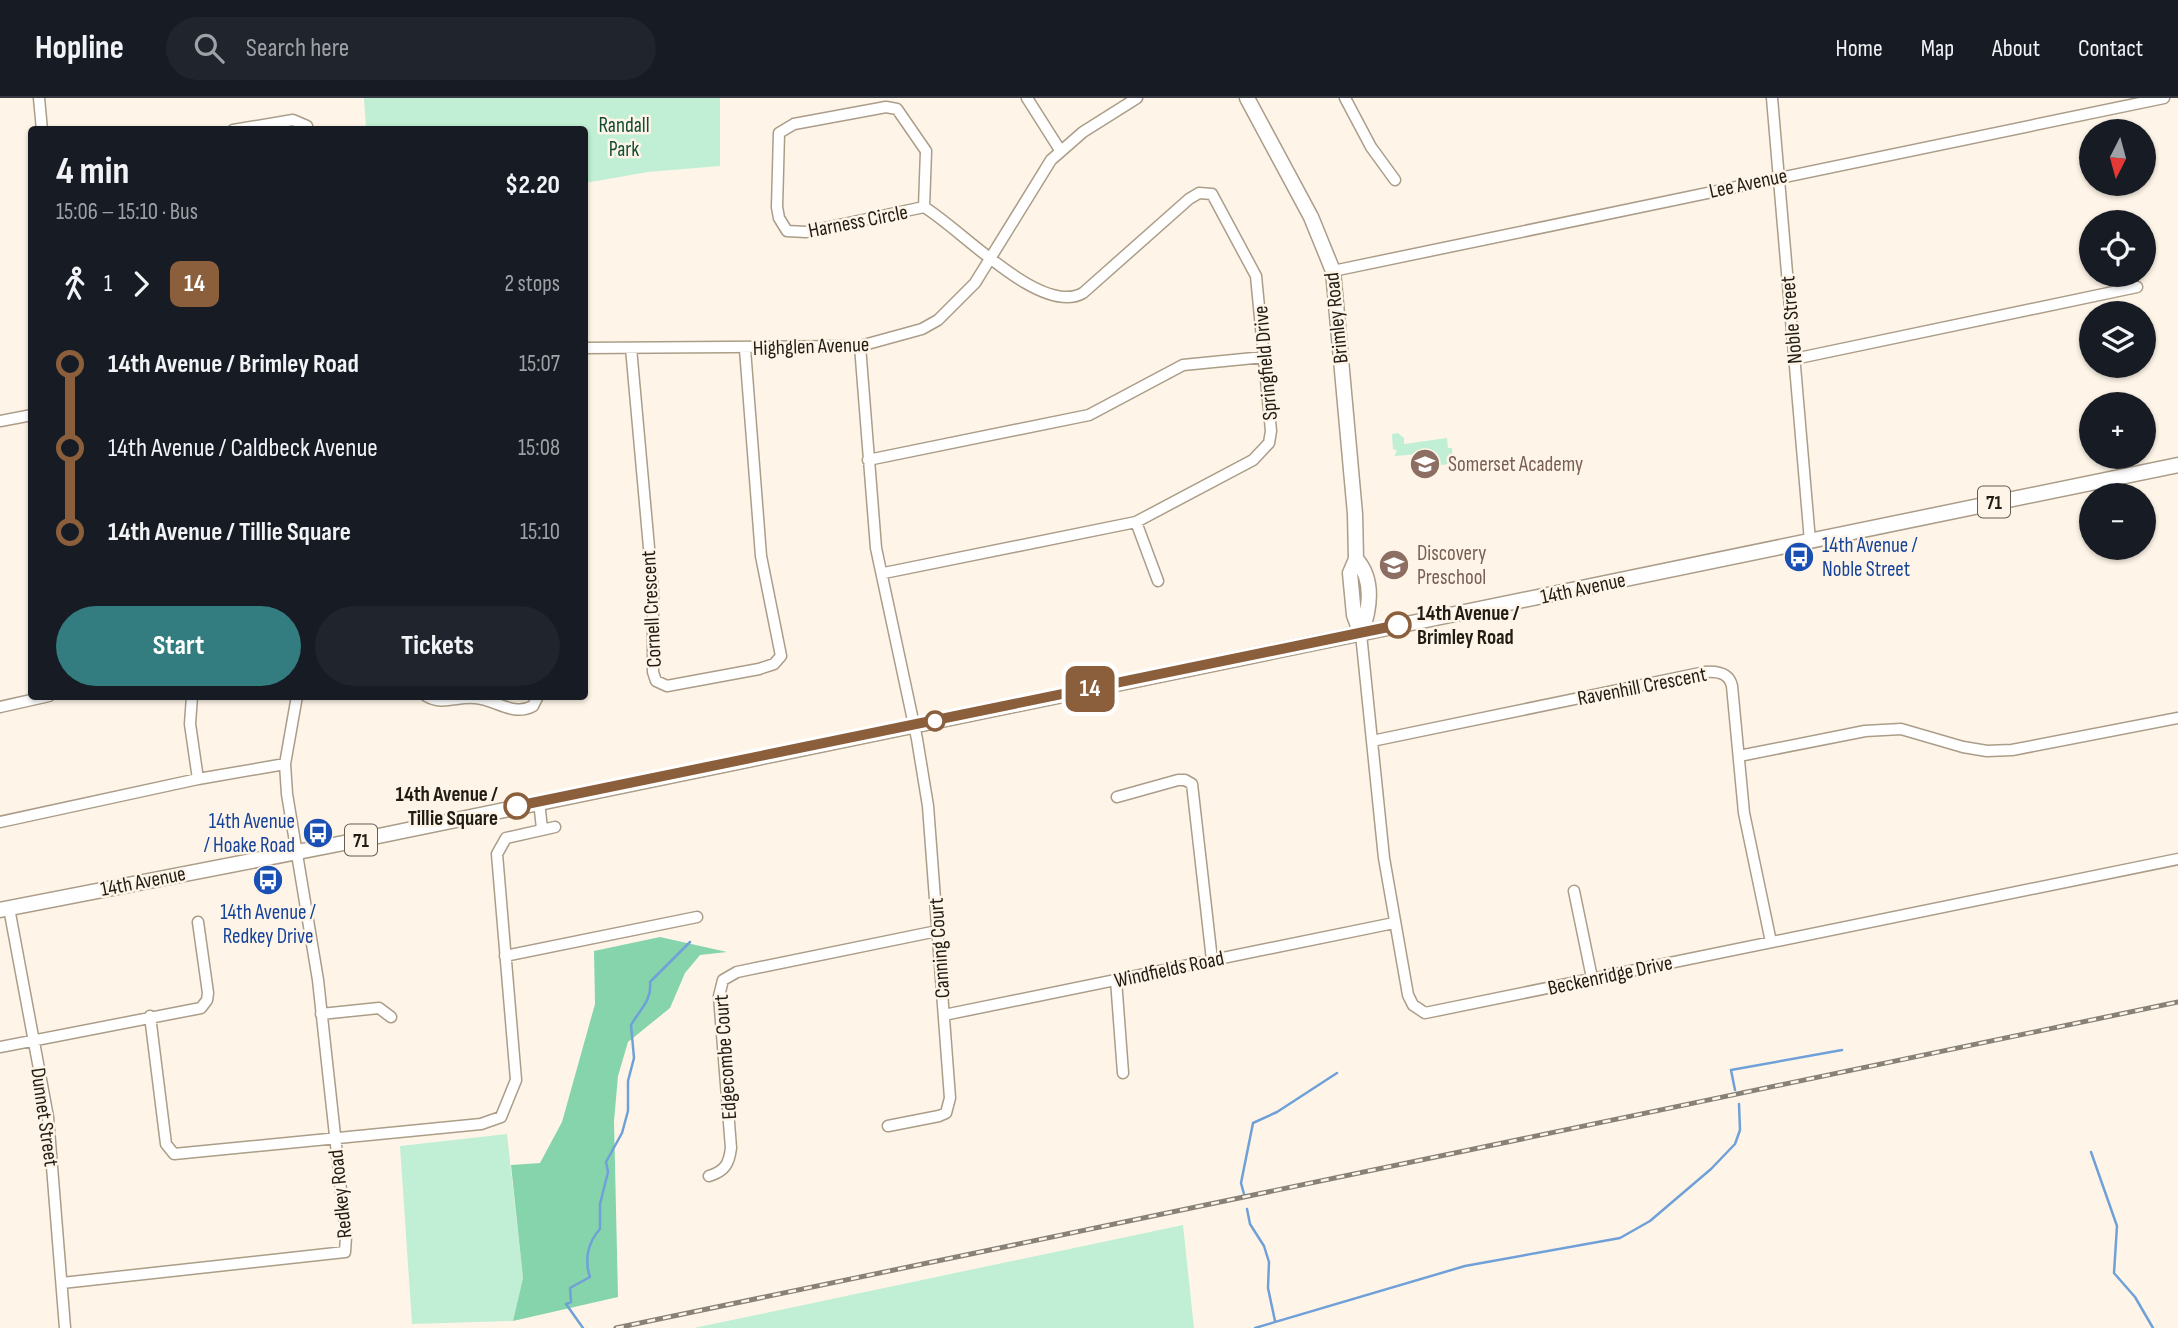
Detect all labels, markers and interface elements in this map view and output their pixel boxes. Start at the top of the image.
search box [166,17,656,80]
text: Hopline [35,28,124,68]
icon: search [190,29,228,67]
text: Search here [246,33,349,64]
text: Home [1835,34,1883,63]
text: Map [1921,34,1954,63]
text: About [1992,34,2040,63]
text: Contact [2078,34,2143,63]
park label: Randall Park [598,113,650,162]
north arrow [2079,119,2156,196]
map controls [2079,119,2156,560]
text: 4 min [56,149,129,194]
street label: Lee Avenue [1707,163,1789,204]
text: $2.20 [505,170,560,201]
text: 15:06 – 15:10 · Bus [56,198,198,226]
street label: Harness Circle [806,200,910,243]
button: locate [2079,210,2156,287]
icon: walk [56,265,94,303]
icon: forward [122,265,160,303]
text: 14 [184,269,205,298]
text: 1 [104,270,112,298]
text: 2 stops [504,270,560,298]
street label: Brimley Road [1319,271,1354,365]
street label: Noble Street [1775,275,1808,365]
button: layers [2079,301,2156,378]
street label: Springfield Drive [1248,304,1283,421]
street label: Highglen Avenue [752,332,870,361]
text: 14th Avenue / Brimley Road [108,349,359,380]
text: 15:07 [519,350,560,378]
button: + [2079,392,2156,469]
text: 14th Avenue / Caldbeck Avenue [108,433,378,464]
text: 15:08 [518,434,560,462]
school or university icon: Somerset Academy [1408,447,1442,481]
place label: Somerset Academy [1448,452,1583,477]
button: − [2079,483,2156,560]
road number: 71 [1978,486,2010,518]
text: 14th Avenue / Tillie Square [108,517,351,548]
text: 15:10 [520,518,560,546]
place label: 14th Avenue / Noble Street [1822,533,1918,582]
bus stop icon: 14th Avenue / Noble Street [1782,540,1816,574]
place label: Discovery Preschool [1417,541,1486,590]
school or university icon: Discovery Preschool [1377,548,1411,582]
street label: Cornell Crescent [636,550,667,668]
street label: 14th Avenue [1538,567,1628,610]
place label: 14th Avenue / Brimley Road [1417,601,1520,650]
button: Start [56,606,301,686]
button: Tickets [315,606,560,686]
marker: 14th Avenue / Brimley Road [1385,612,1411,638]
street label: Ravenhill Crescent [1575,662,1709,711]
line badge: 14 [1058,666,1122,712]
text: 14 [1080,674,1100,703]
unlabelled marker [925,711,945,731]
place label: 14th Avenue / Tillie Square [396,782,498,831]
marker: 14th Avenue / Tillie Square [504,793,530,819]
place label: 14th Avenue / Hoake Road [204,809,295,858]
bus stop icon: 14th Avenue / Hoake Road [301,816,335,850]
road number: 71 [345,824,377,856]
street label: 14th Avenue [98,861,188,902]
bus stop icon: 14th Avenue / Redkey Drive [251,863,285,897]
street label: Canning Court [924,897,955,999]
place label: 14th Avenue / Redkey Drive [220,900,316,949]
street label: Windfields Road [1112,946,1226,993]
street label: Beckenridge Drive [1546,950,1675,1001]
street label: Edgecombe Court [709,994,742,1120]
street label: Dunnet Street [25,1066,64,1168]
street label: Redkey Road [323,1148,358,1240]

